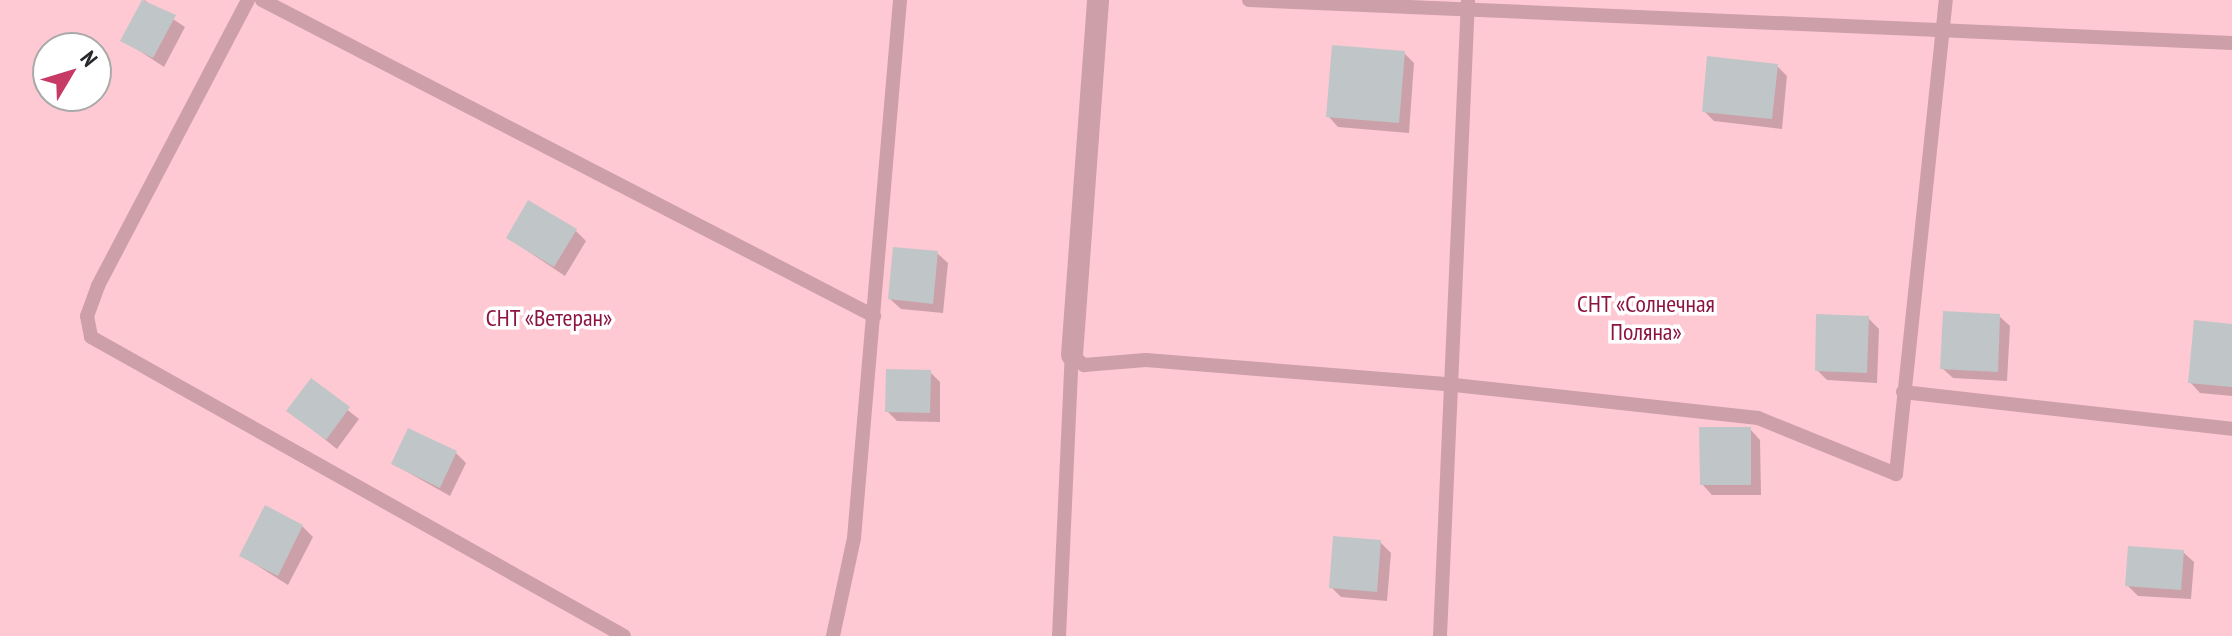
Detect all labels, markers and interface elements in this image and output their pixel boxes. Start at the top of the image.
north arrow [32,32,112,112]
text: N [75,45,104,72]
park label: СНТ «Солнечная Поляна» [1577,290,1715,346]
park label: СНТ «Ветеран» [485,304,613,332]

